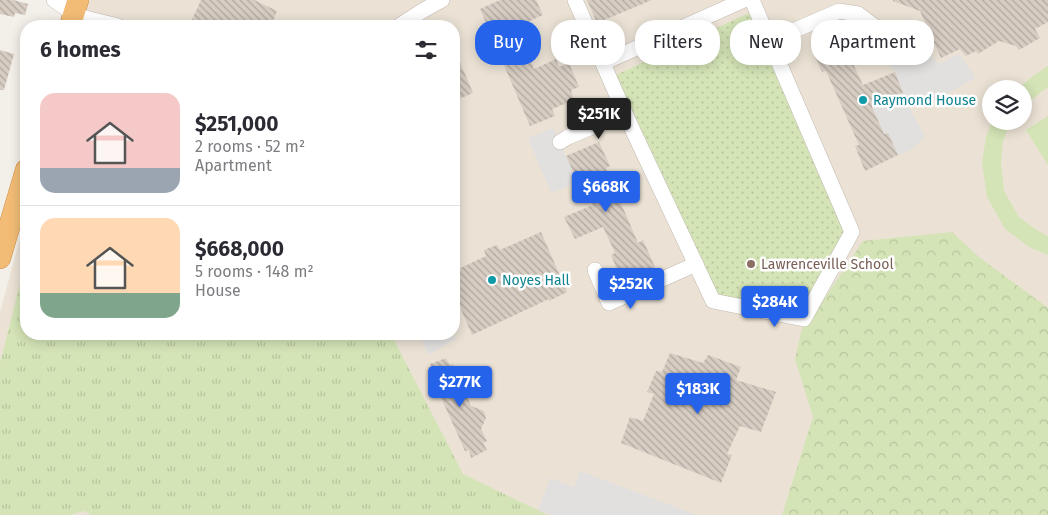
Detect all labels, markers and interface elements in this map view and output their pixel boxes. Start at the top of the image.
chip: Buy [475,20,541,65]
chip: Rent [551,20,625,65]
chip: Filters [635,20,720,65]
chip: New [730,20,801,65]
chip: Apartment [811,20,934,65]
icon: filters [412,36,440,64]
text: 6 homes [40,37,121,63]
map controls [982,80,1032,130]
button: layers [982,80,1032,130]
place label: Raymond House [873,92,976,109]
marker: Raymond House [857,94,869,106]
pin: $251K [564,98,634,140]
text: $251K [578,104,620,123]
text: $251,000 [195,111,279,137]
icon: home [80,113,140,173]
text: 2 rooms · 52 m² [195,137,305,156]
text: Apartment [195,156,272,175]
pin: $668K [571,170,641,213]
text: $668K [583,177,629,196]
text: $668,000 [195,236,284,262]
icon: home [80,238,140,298]
place label: Lawrenceville School [761,256,894,273]
marker: Lawrenceville School [745,258,757,270]
text: 5 rooms · 148 m² [195,262,314,281]
pin: $252K [596,268,666,310]
place label: Noyes Hall [502,272,570,289]
marker: Noyes Hall [486,274,498,286]
text: $252K [609,274,653,293]
text: House [195,281,241,300]
pin: $284K [740,286,810,328]
text: $284K [752,292,798,311]
pin: $277K [425,366,495,408]
text: $277K [439,372,481,391]
pin: $183K [663,372,733,415]
text: $183K [676,379,720,398]

